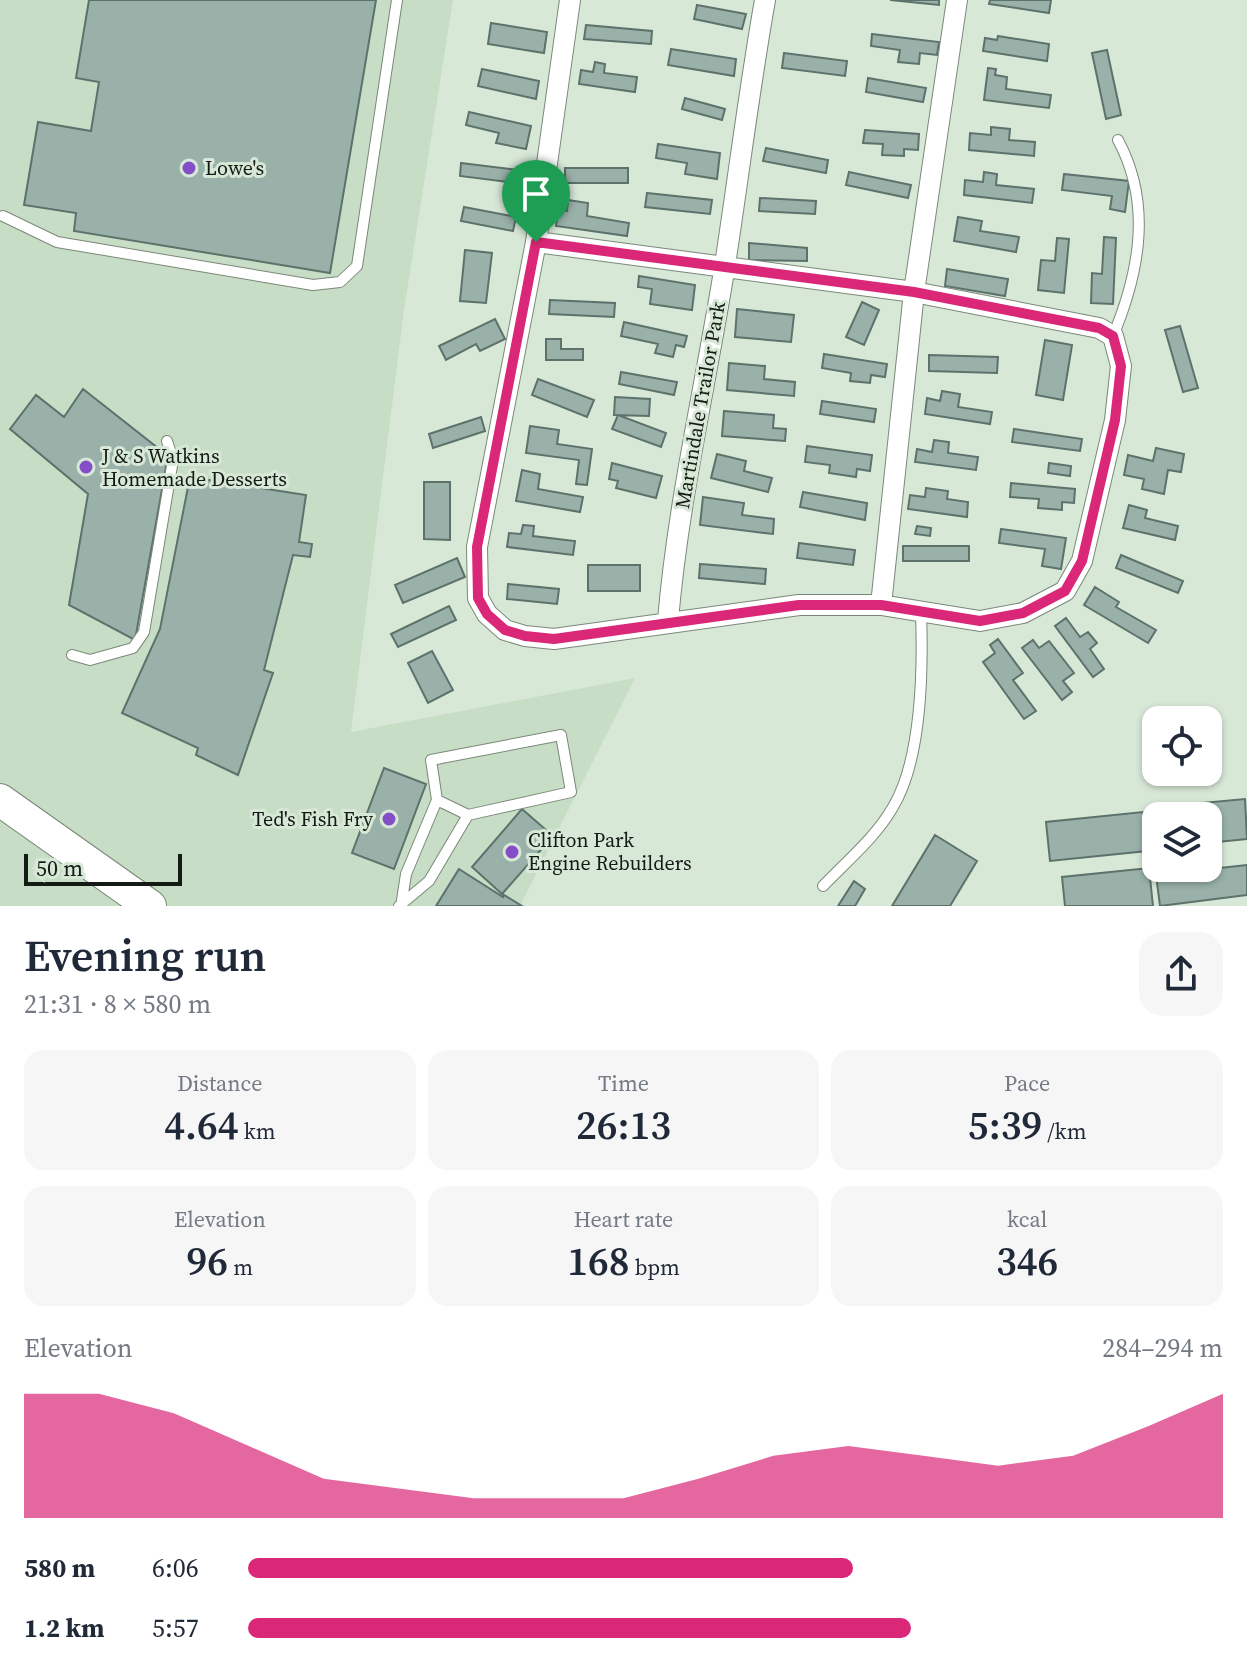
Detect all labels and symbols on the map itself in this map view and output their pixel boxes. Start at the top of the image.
place label: Lowe's [205,154,264,182]
marker: Lowe's [180,159,198,177]
pin [502,160,570,242]
street label: Martindale Trailor Park [668,299,732,511]
place label: J & S Watkins Homemade Desserts [101,442,287,493]
marker: J & S Watkins Homemade Desserts [77,458,95,476]
place label: Ted's Fish Fry [252,805,374,833]
marker: Ted's Fish Fry [380,810,398,828]
place label: Clifton Park Engine Rebuilders [528,826,692,877]
marker: Clifton Park Engine Rebuilders [503,843,521,861]
scale bar [24,850,182,886]

